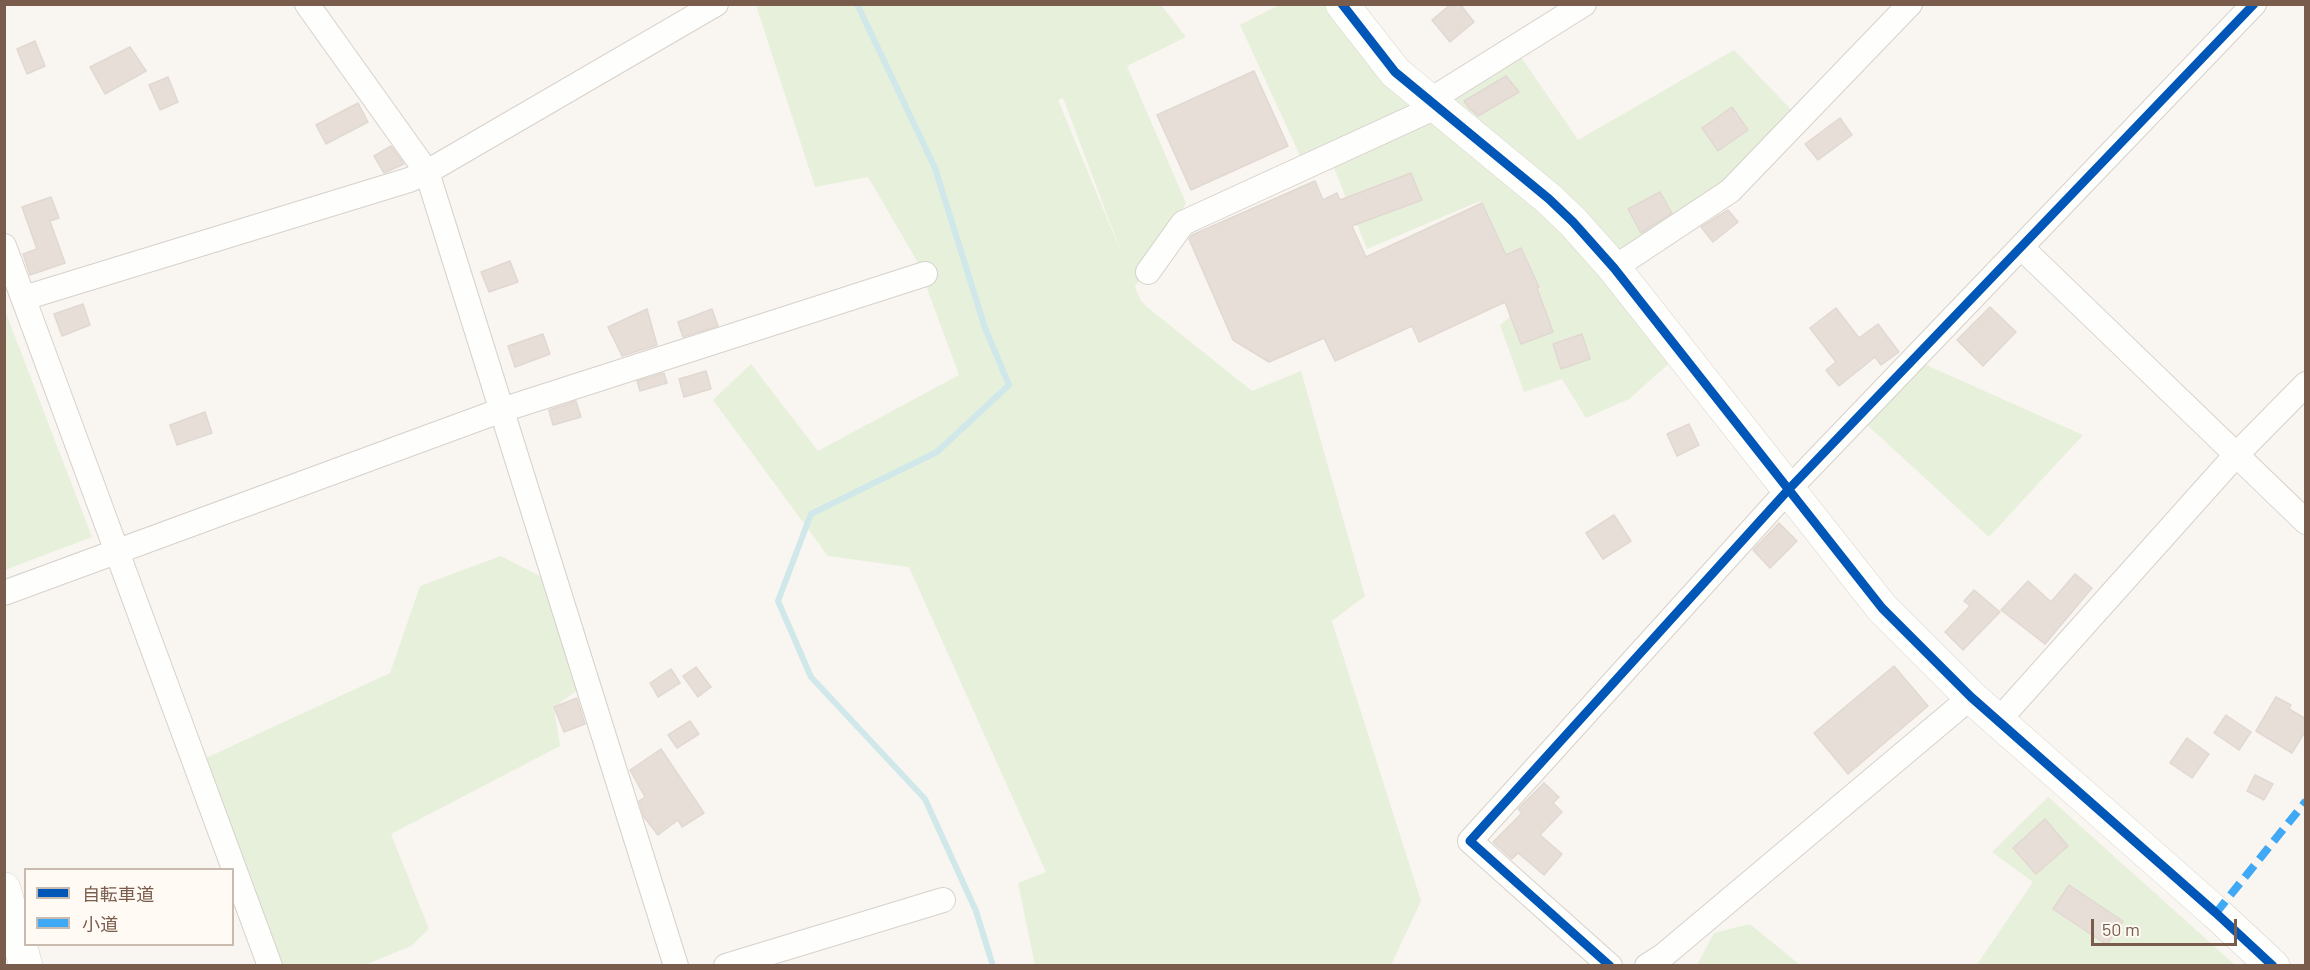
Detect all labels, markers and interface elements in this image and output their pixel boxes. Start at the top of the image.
legend [24,868,234,946]
text: 自転車道 [82,883,154,905]
scale bar [2094,907,2240,945]
text: 小道 [82,913,118,935]
text: 50 m [2102,918,2140,940]

